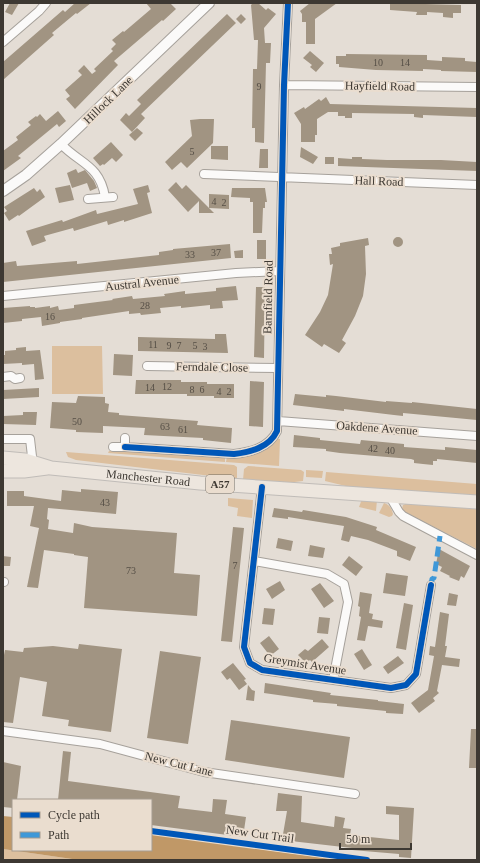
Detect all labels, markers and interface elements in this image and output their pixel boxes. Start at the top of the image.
house number: 10 [373,57,383,68]
house number: 14 [400,57,410,68]
street label: Hillock Lane [80,73,136,127]
street label: Hayfield Road [345,78,415,94]
house number: 9 [257,81,262,92]
house number: 5 [190,146,195,157]
street label: Hall Road [354,173,404,189]
house number: 4 [212,196,217,207]
house number: 2 [222,197,227,208]
house number: 37 [211,247,221,258]
house number: 33 [185,249,195,260]
street label: Barnfield Road [260,260,276,334]
street label: Austral Avenue [104,272,180,294]
house number: 28 [140,300,150,311]
house number: 16 [45,311,55,322]
house number: 11 [148,339,158,350]
house number: 9 [167,340,172,351]
house number: 7 [177,340,182,351]
house number: 5 [193,340,198,351]
house number: 3 [203,341,208,352]
street label: Ferndale Close [176,359,248,375]
house number: 12 [162,381,172,392]
house number: 14 [145,382,155,393]
house number: 8 [190,384,195,395]
house number: 6 [200,384,205,395]
house number: 4 [217,386,222,397]
house number: 2 [227,386,232,397]
house number: 50 [72,416,82,427]
street label: Oakdene Avenue [336,418,418,438]
house number: 63 [160,421,170,432]
house number: 61 [178,424,188,435]
house number: 42 [368,443,378,454]
house number: 40 [385,445,395,456]
street label: Manchester Road [106,467,191,489]
road number: A57 [206,475,234,493]
house number: 43 [100,497,110,508]
house number: 7 [233,560,238,571]
house number: 73 [126,565,136,576]
street label: Greymist Avenue [263,651,347,677]
street label: New Cut Lane [143,749,215,779]
legend [12,799,152,851]
text: Cycle path [48,808,100,822]
street label: New Cut Trail [225,822,296,846]
scale bar [340,825,411,851]
text: Path [48,828,69,842]
text: 50 m [346,832,371,846]

